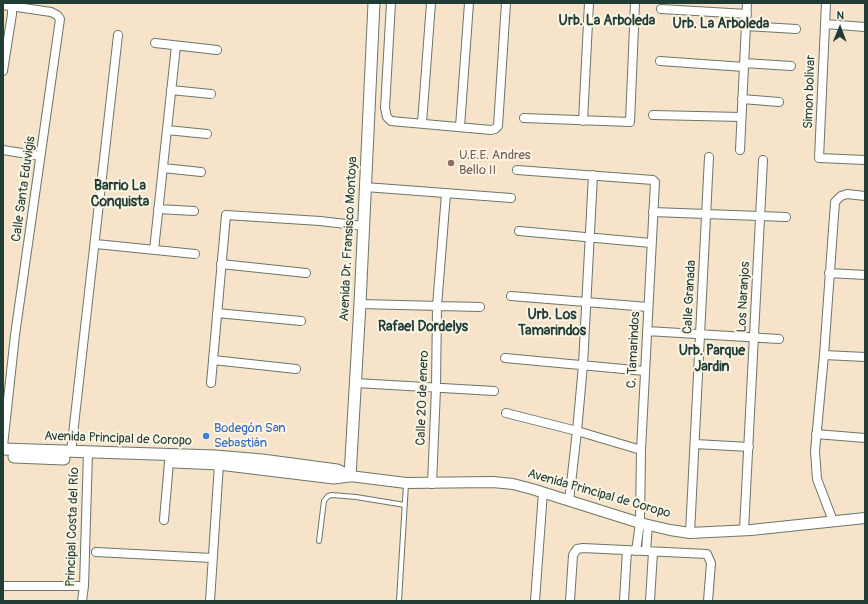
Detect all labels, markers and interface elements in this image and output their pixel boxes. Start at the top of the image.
north arrow [820,8,860,48]
text: N [836,9,844,22]
district label: Urb. La Arboleda [559,13,655,29]
district label: Urb. La Arboleda [673,16,769,32]
street label: Simon bolivar [801,55,819,129]
street label: Calle Santa Eduvigis [9,135,39,243]
place label: U.E.E. Andres Bello II [459,148,531,179]
street label: Avenida Dr. Fransisco Montoya [337,156,361,322]
marker: U.E.E. Andres Bello II [446,158,456,168]
district label: Barrio La Conquista [91,178,149,210]
street label: Calle Granada [680,260,700,334]
street label: Los Naranjos [734,261,754,333]
district label: Urb. Los Tamarindos [518,307,586,340]
street label: C. Tamarindos [624,311,644,389]
district label: Rafael Dordelys [378,319,468,335]
district label: Urb. Parque Jardin [679,343,745,376]
street label: Calle 20 de enero [414,350,432,446]
place label: Bodegón San Sebastián [214,421,286,452]
street label: Avenida Principal de Coropo [44,429,192,449]
marker: Bodegón San Sebastián [201,431,211,441]
street label: Avenida Principal de Coropo [526,466,672,522]
street label: Principal Costa del Río [63,467,83,587]

